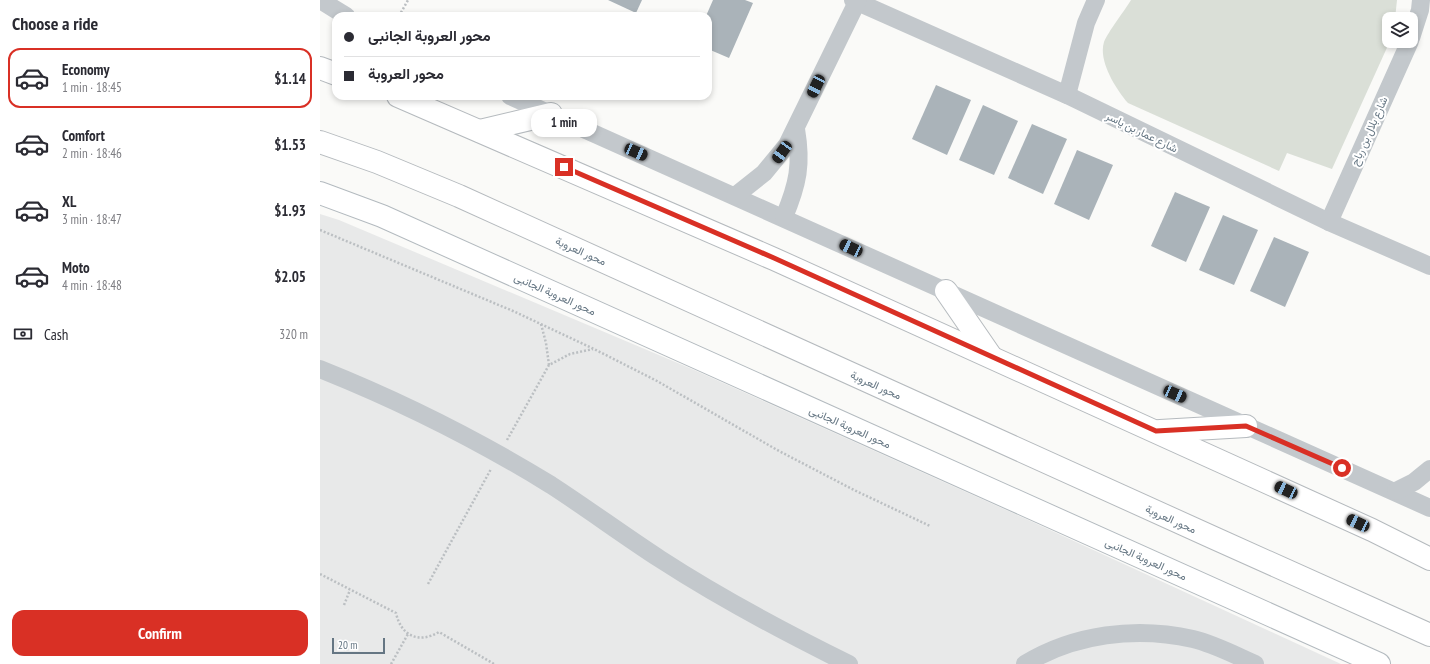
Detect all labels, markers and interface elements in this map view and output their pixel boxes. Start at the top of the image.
text: Choose a ride [12,12,98,35]
map controls [1382,12,1418,48]
button: layers [1382,12,1418,48]
text: محور العروبة الجانبى [368,26,491,45]
icon: car [14,60,50,96]
text: Economy [62,60,110,79]
text: محور العروبة [368,64,444,83]
text: $1.14 [274,69,306,88]
car [805,73,827,99]
text: 1 min · 18:45 [62,79,122,96]
street label: شارع بلال بن رباح [1348,94,1392,168]
street label: شارع عمار بن ياسر [1102,108,1181,156]
callout: 1 min [531,109,597,137]
text: 1 min [551,114,577,131]
icon: car [14,126,50,162]
text: Comfort [62,126,105,145]
text: $1.53 [274,135,306,154]
car [770,139,794,165]
car [623,142,649,162]
text: 2 min · 18:46 [62,145,122,162]
route end [555,158,573,176]
icon: car [14,192,50,228]
text: XL [62,192,76,211]
text: $1.93 [274,201,306,220]
text: 3 min · 18:47 [62,211,122,228]
street label: محور العروبة [553,234,609,268]
car [838,237,864,259]
icon: car [14,258,50,294]
text: Moto [62,258,90,277]
text: $2.05 [274,267,306,286]
street label: محور العروبة الجانبى [512,270,598,318]
text: 4 min · 18:48 [62,277,122,294]
icon: cash [12,323,34,345]
text: Cash [44,325,68,344]
text: 320 m [279,326,308,343]
street label: محور العروبة [848,368,904,402]
car [1162,384,1188,404]
street label: محور العروبة الجانبى [807,403,893,451]
route start [1333,459,1351,477]
car [1273,479,1299,501]
street label: محور العروبة [1143,502,1199,536]
car [1345,512,1371,534]
street label: محور العروبة الجانبى [1103,535,1189,583]
button: Confirm [12,610,308,656]
scale bar [332,636,385,655]
text: 20 m [338,638,357,652]

